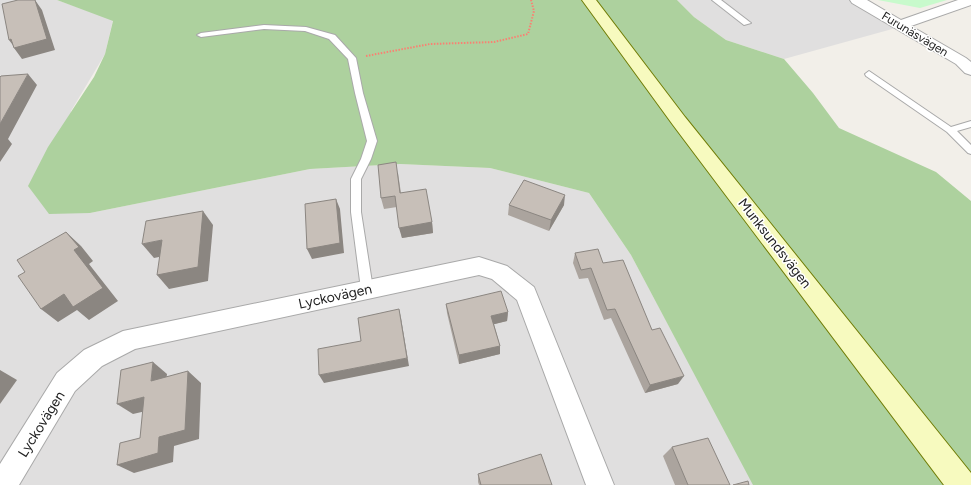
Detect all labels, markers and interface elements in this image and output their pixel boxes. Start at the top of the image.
street label: Furunäsvägen [879,9,951,59]
street label: Munksundsvägen [734,195,815,292]
street label: Lyckovägen [297,280,374,313]
street label: Lyckovägen [14,388,69,460]

